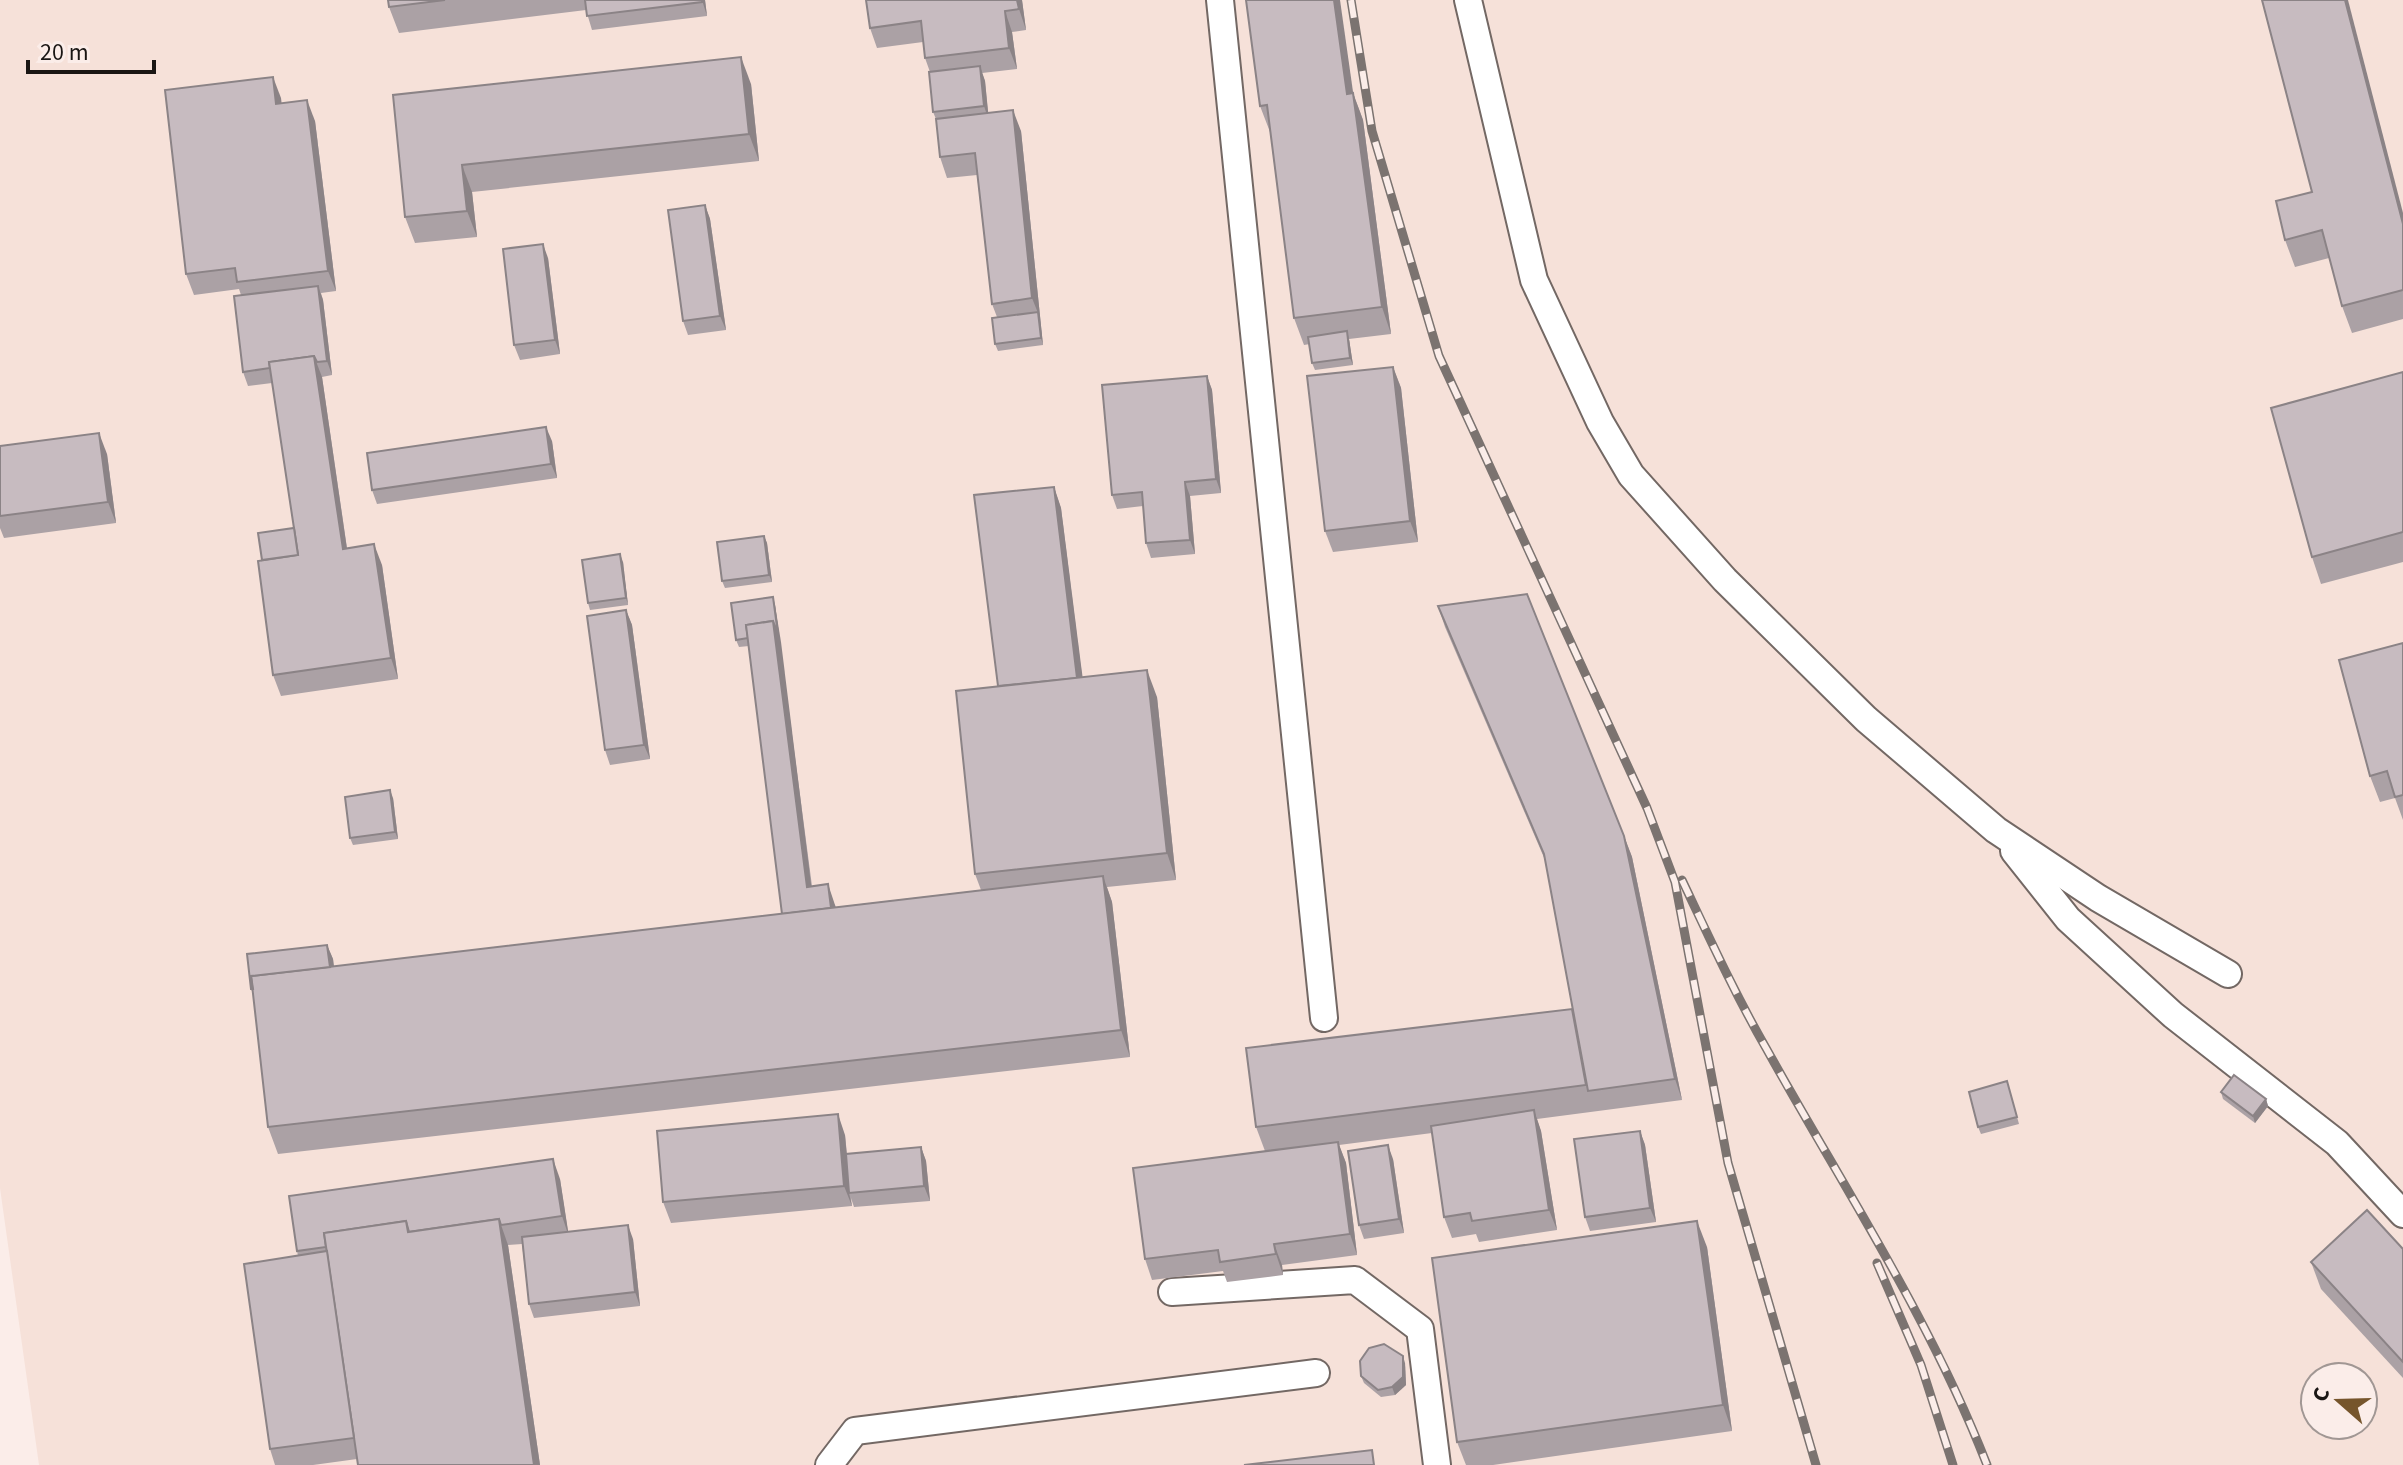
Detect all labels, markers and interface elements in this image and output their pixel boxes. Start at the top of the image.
scale bar [28,24,154,74]
text: 20 m [40,35,89,70]
north arrow [2299,1361,2379,1441]
text: С [2304,1383,2338,1406]

